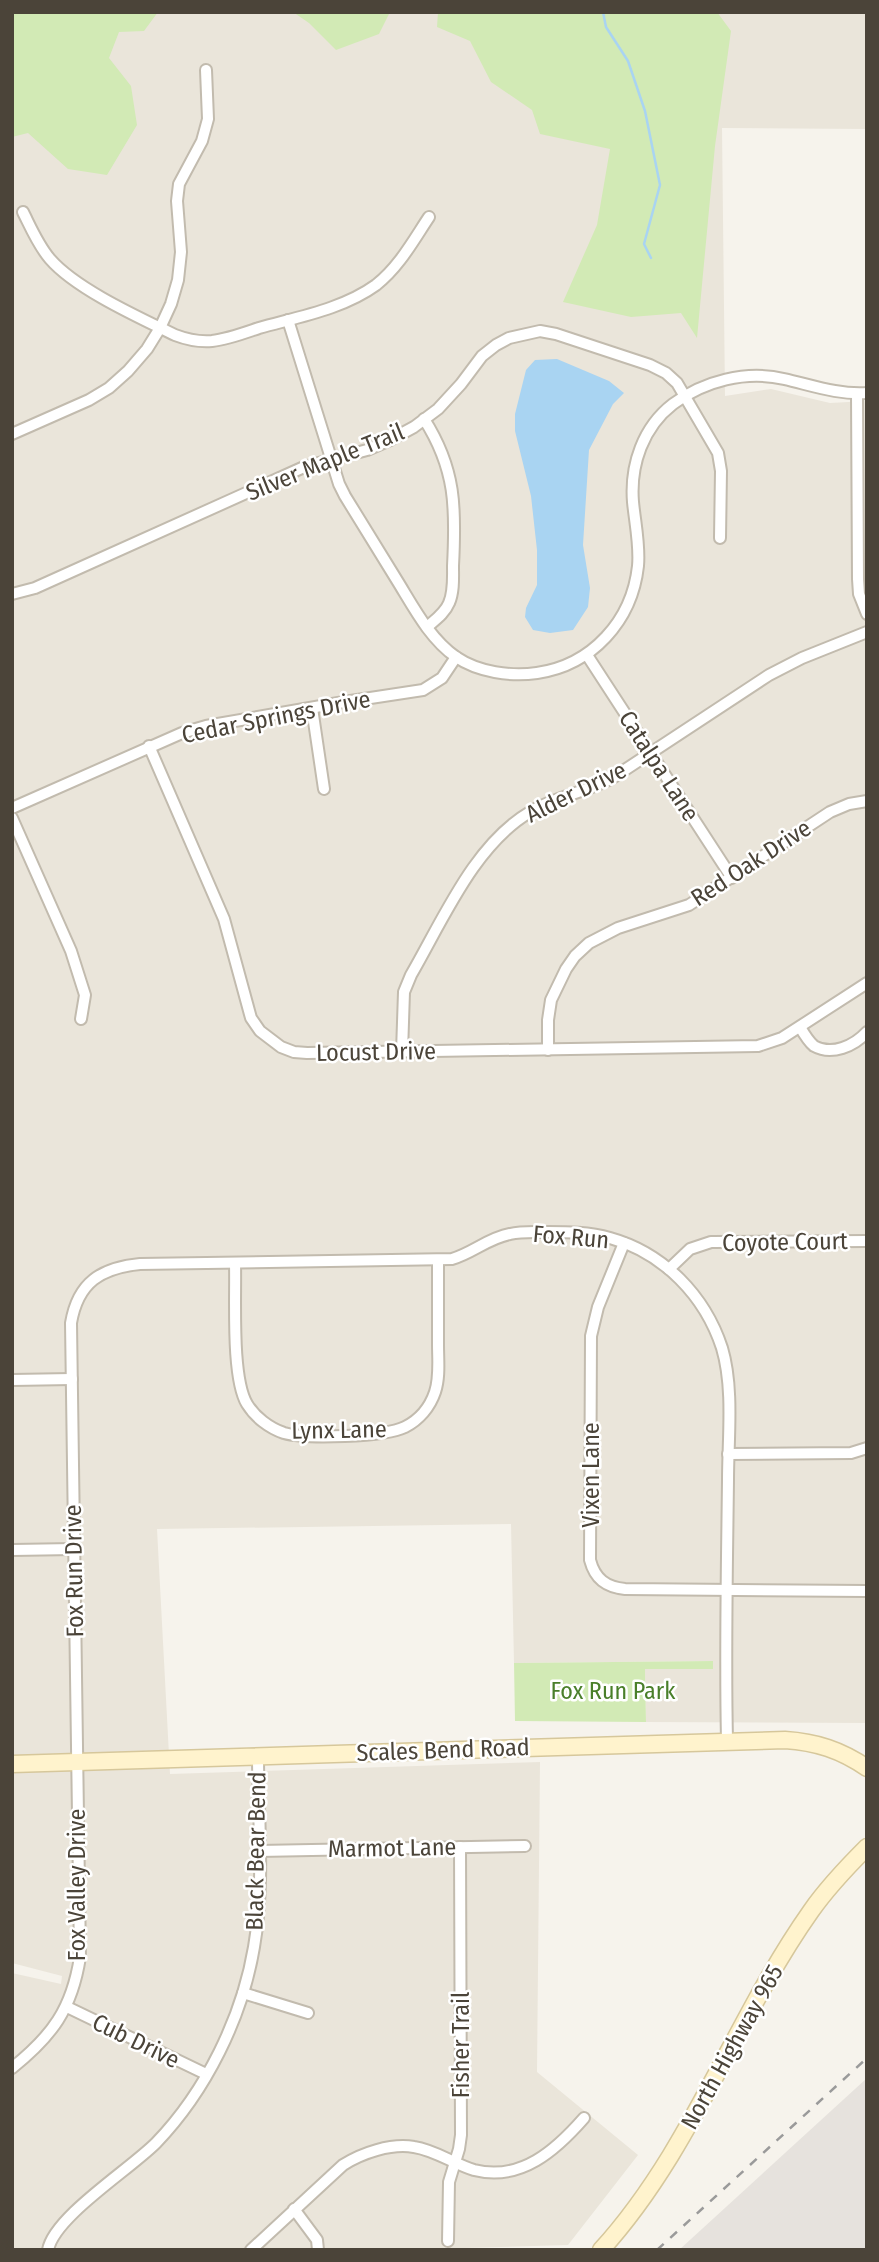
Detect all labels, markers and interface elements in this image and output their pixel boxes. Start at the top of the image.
street label: Silver Maple Trail [242,418,408,506]
street label: Cedar Springs Drive [179,685,373,749]
street label: Catalpa Lane [613,706,705,826]
street label: Alder Drive [521,756,631,828]
street label: Red Oak Drive [686,814,816,912]
street label: Locust Drive [316,1037,436,1067]
street label: Fox Run [532,1220,610,1254]
street label: Coyote Court [722,1227,848,1257]
street label: Lynx Lane [291,1415,387,1445]
street label: Vixen Lane [577,1422,605,1528]
street label: Fox Run Drive [59,1504,89,1638]
park label: Fox Run Park [551,1677,676,1705]
street label: Scales Bend Road [356,1733,530,1767]
street label: Black Bear Bend [241,1771,271,1931]
street label: Fox Valley Drive [63,1809,91,1961]
street label: Marmot Lane [328,1833,456,1863]
street label: North Highway 965 [675,1960,789,2134]
street label: Fisher Trail [447,1992,475,2098]
street label: Cub Drive [88,2008,184,2074]

